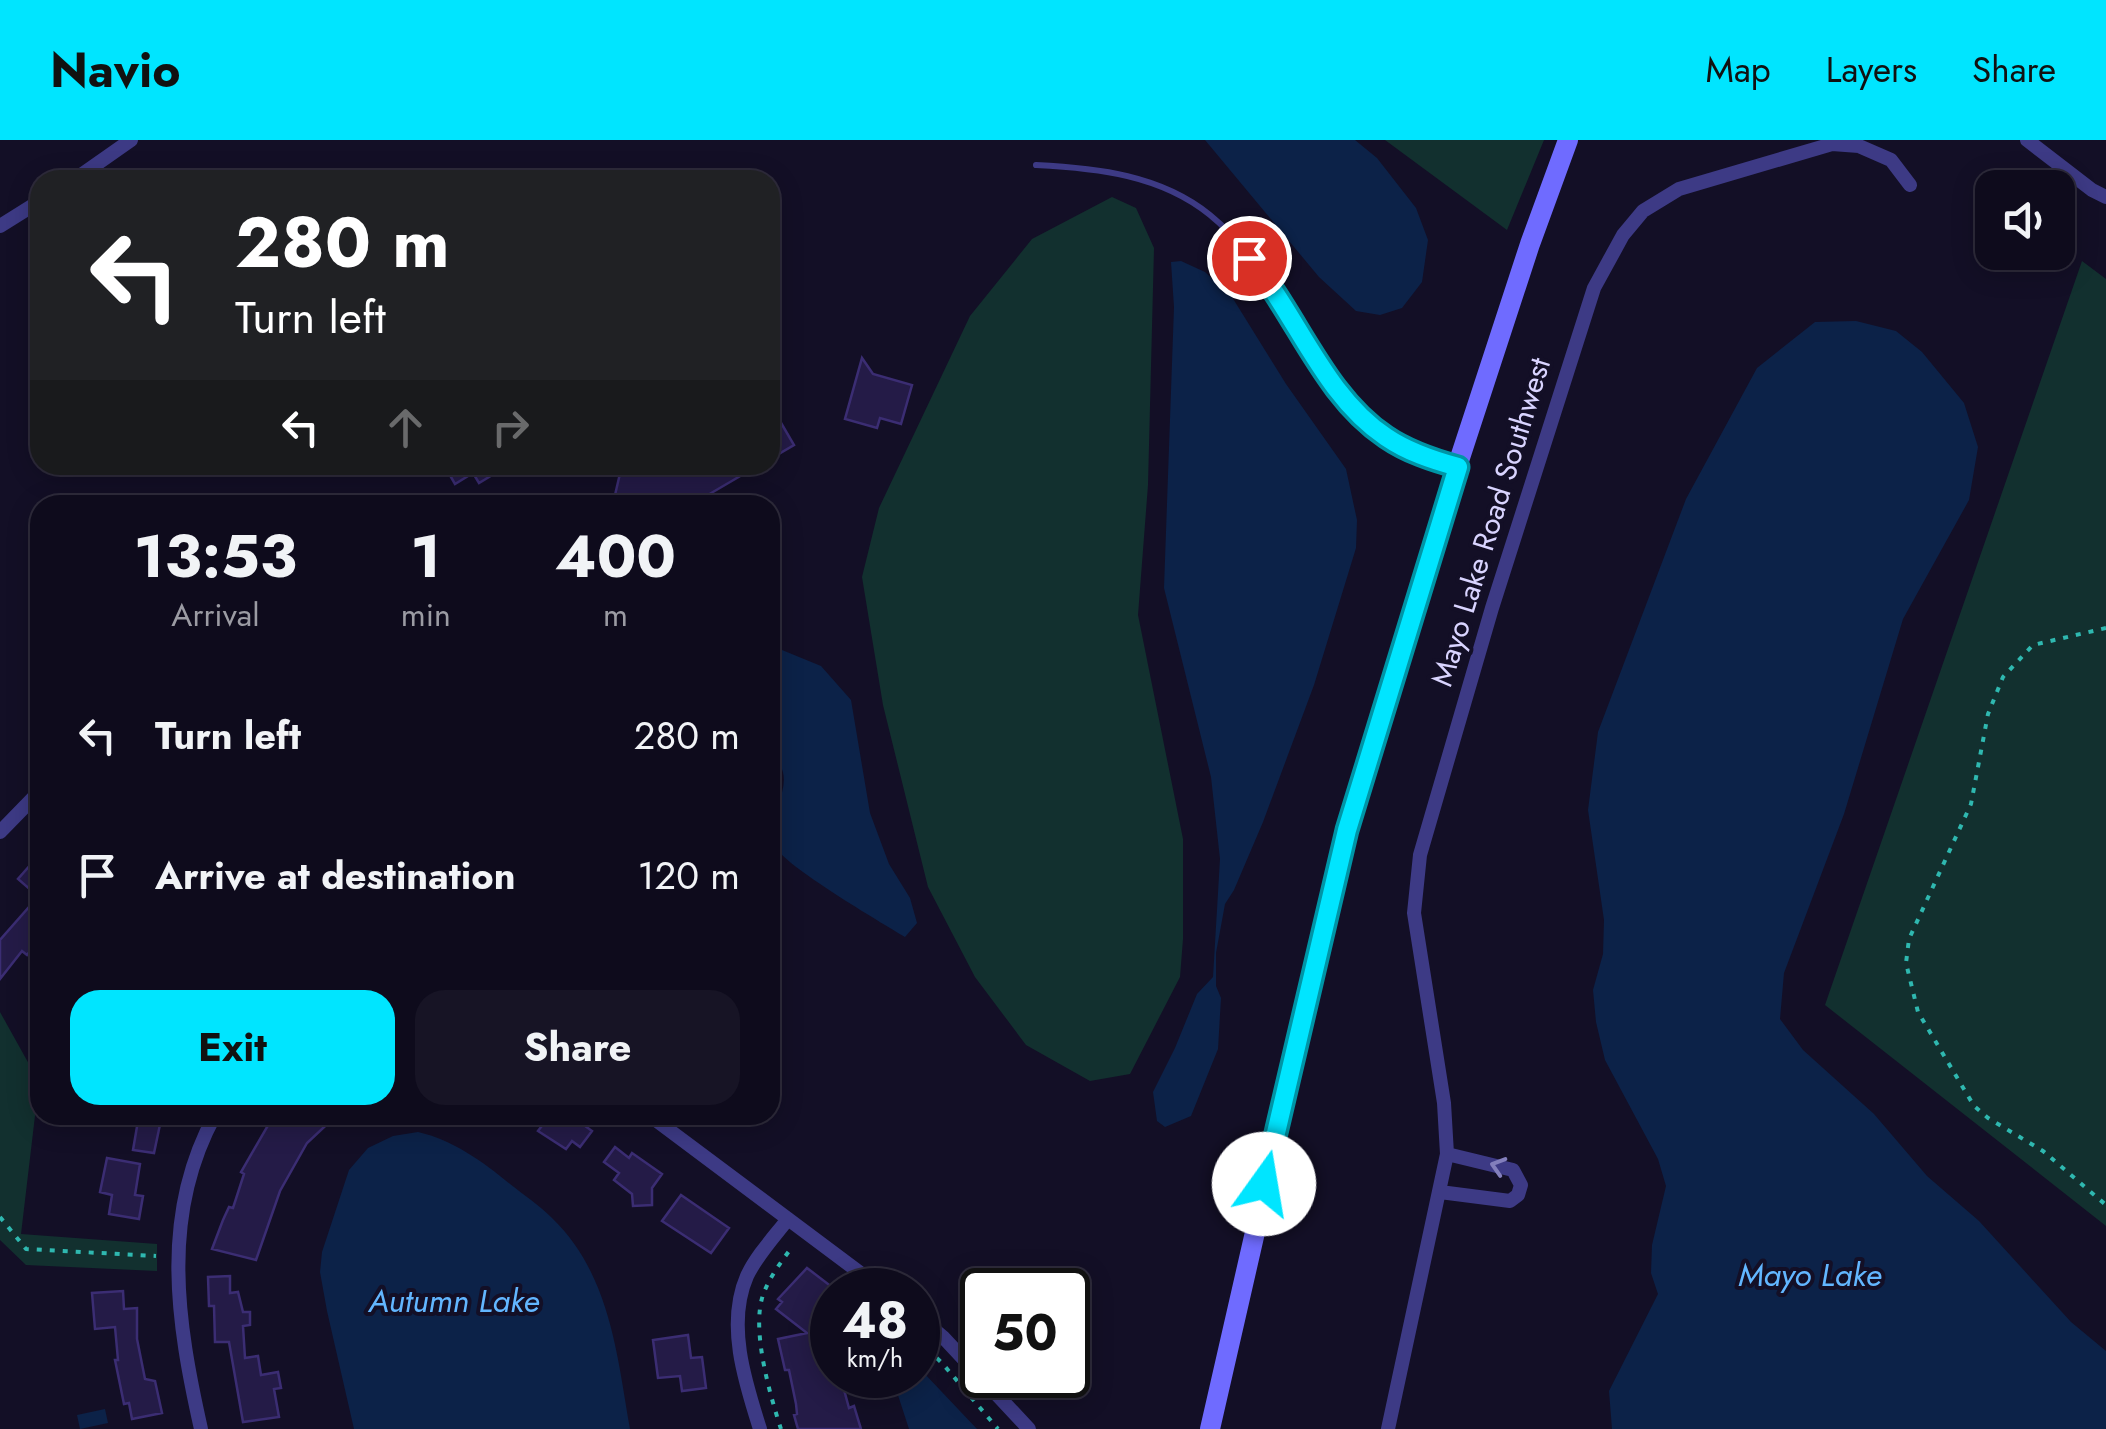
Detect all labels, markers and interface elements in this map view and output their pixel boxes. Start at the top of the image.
text: Navio [50,36,181,105]
text: Map [1706,45,1771,95]
text: Layers [1826,45,1917,95]
text: Share [1972,45,2056,95]
map controls [1975,170,2075,270]
button: sound [1975,170,2075,270]
text: 280 m [235,192,450,293]
icon: left [70,210,200,340]
pin [1207,216,1292,301]
icon: arrive [1222,231,1277,286]
text: Turn left [235,285,386,350]
street label: Mayo Lake Road Southwest [1420,351,1561,691]
icon: left [273,400,328,455]
icon: ahead [378,400,433,455]
icon: right [483,400,538,455]
text: 13:53 [134,513,297,600]
text: 1 [411,513,441,600]
text: 400 [555,513,676,600]
text: Arrival [171,592,260,638]
text: min [401,592,451,638]
text: m [603,592,628,638]
icon: left [70,708,125,763]
text: Turn left [155,708,301,763]
text: 280 m [634,708,740,763]
icon: arrive [70,848,125,903]
text: Arrive at destination [155,848,516,903]
text: 120 m [637,848,740,903]
button: Exit [70,990,395,1105]
button: Share [415,990,740,1105]
position arrow [1212,1132,1316,1236]
one-way arrow [1491,1158,1508,1178]
water label: Mayo Lake [1738,1252,1882,1298]
speed limit sign: 50 [960,1268,1090,1398]
water label: Autumn Lake [368,1278,539,1324]
text: 48 [842,1284,908,1357]
text: km/h [847,1340,903,1376]

